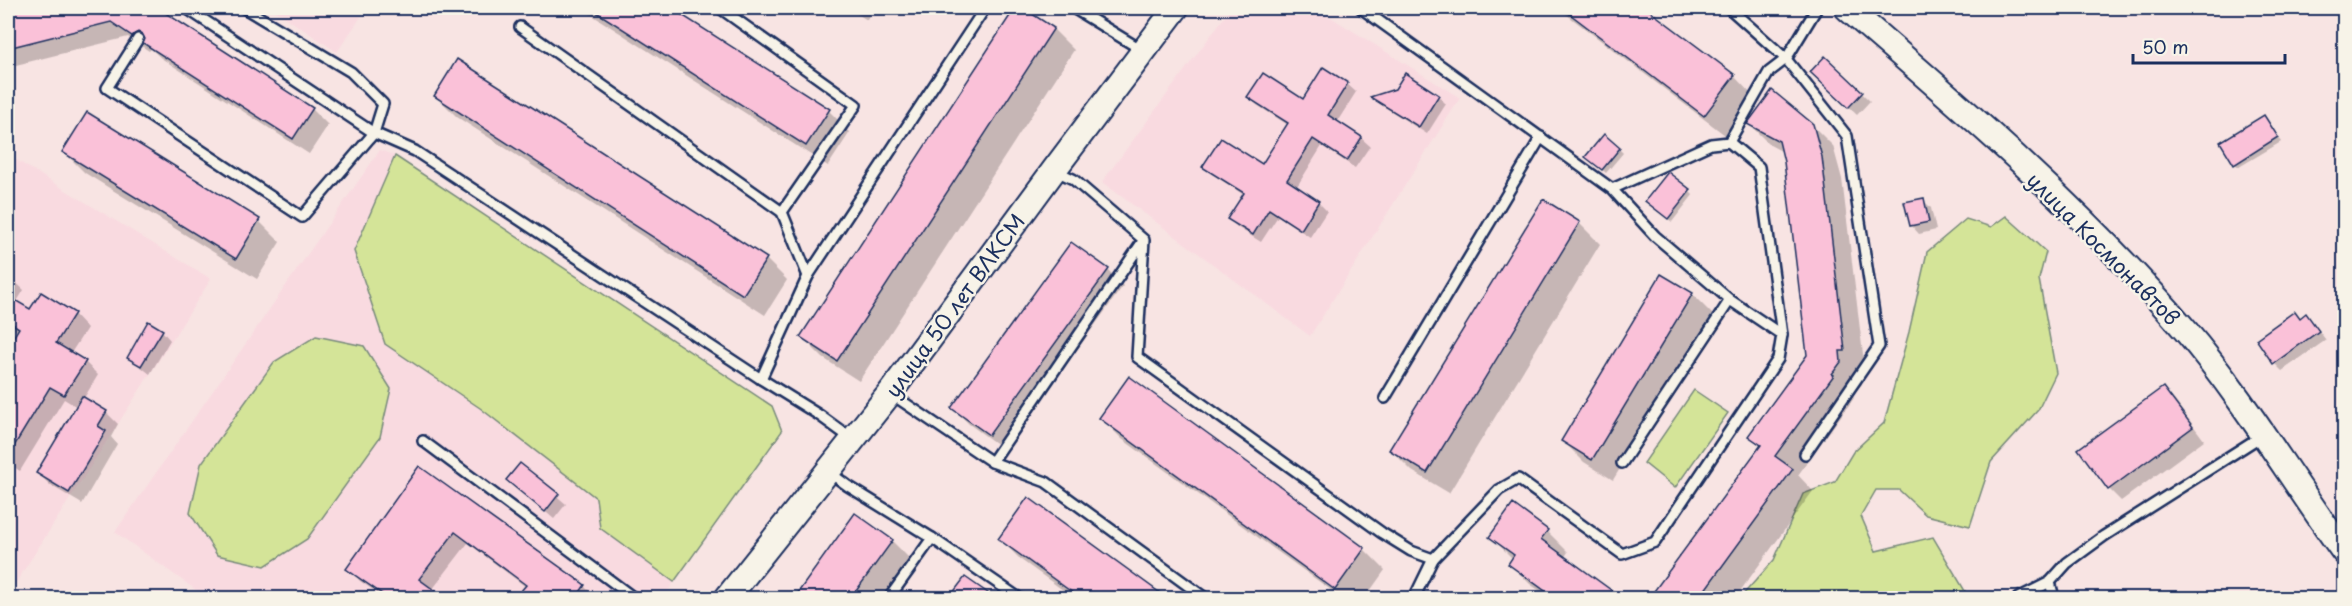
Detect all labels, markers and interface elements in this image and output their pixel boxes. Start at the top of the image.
scale bar [2133,27,2284,65]
text: 50 m [2142,33,2189,60]
street label: улица Космонавтов [2020,164,2188,332]
street label: улица 50 лет ВЛКСМ [876,206,1032,404]

